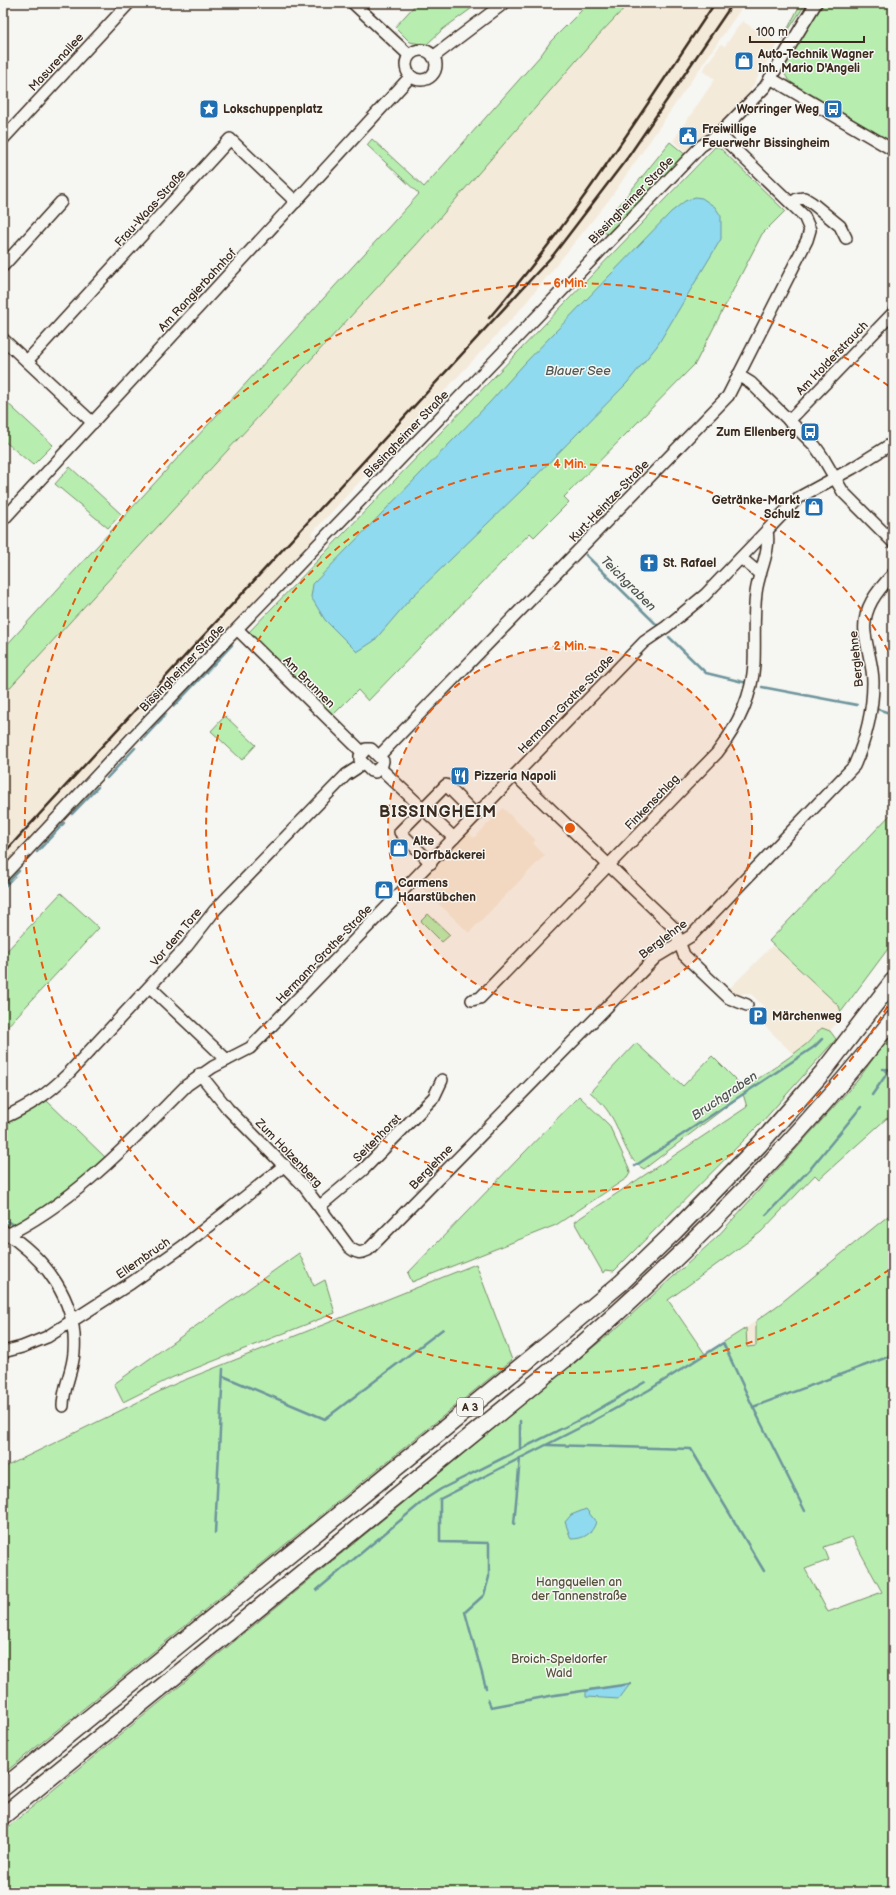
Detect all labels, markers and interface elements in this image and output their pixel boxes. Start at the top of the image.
scale bar [750,18,864,44]
text: 100 m [756,25,788,40]
street label: Masurenallee [26,30,87,95]
place label: Auto-Technik Wagner Inh. Mario D'Angeli [757,47,874,76]
shop icon: Auto-Technik Wagner Inh. Mario D'Angeli [733,50,755,72]
place icon: Lokschuppenplatz [198,98,220,120]
bus stop icon: Worringer Weg [822,98,844,120]
place label: Lokschuppenplatz [223,102,323,117]
place label: Worringer Weg [737,102,819,117]
place label: Freiwillige Feuerwehr Bissingheim [702,122,830,151]
public building icon: Freiwillige Feuerwehr Bissingheim [677,125,699,147]
street label: Bissingheimer Straße [586,153,677,247]
street label: Frau-Waas-Straße [112,167,189,250]
street label: Am Rangierbahnhof [155,246,240,335]
text: 6 Min. [553,276,587,291]
street label: Am Holderstrauch [793,318,872,399]
water label: Blauer See [545,363,611,379]
street label: Bissingheimer Straße [361,387,452,481]
bus stop icon: Zum Ellenberg [799,421,821,443]
place label: Zum Ellenberg [716,425,796,440]
text: 4 Min. [554,457,587,472]
street label: Kurt-Heintze-Straße [566,457,652,546]
place label: Getränke-Markt Schulz [712,493,800,522]
shop icon: Getränke-Markt Schulz [803,496,825,518]
church icon: St. Rafael [638,552,660,574]
water label: Teichgraben [597,553,659,615]
place label: St. Rafael [663,556,716,571]
street label: Bissingheimer Straße [137,621,228,715]
street label: Berglehne [846,630,867,688]
text: 2 Min. [553,639,587,654]
street label: Hermann-Grothe-Straße [515,652,618,757]
street label: Am Brunnen [280,653,338,712]
restaurant icon: Pizzeria Napoli [449,765,471,787]
place label: Pizzeria Napoli [474,769,556,784]
street label: Finkenschlag [622,771,683,833]
district label: BISSINGHEIM [379,803,497,822]
centre of rings [563,821,577,835]
place label: Alte Dorfbäckerei [412,834,485,863]
shop icon: Alte Dorfbäckerei [388,837,410,859]
place label: Carmens Haarstübchen [398,876,476,905]
shop icon: Carmens Haarstübchen [373,879,395,901]
street label: Hermann-Grothe-Straße [273,902,376,1007]
street label: Vor dem Tore [148,905,205,970]
street label: Berglehne [636,916,690,962]
parking icon: Märchenweg [747,1005,769,1027]
place label: Märchenweg [772,1009,842,1024]
water label: Bruchgraben [689,1068,761,1124]
street label: Seitenhorst [350,1111,405,1166]
street label: Zum Holzenberg [251,1115,325,1191]
street label: Berglehne [406,1142,456,1193]
street label: Ellernbruch [113,1234,173,1282]
road number: A 3 [457,1398,483,1416]
park label: Hangquellen an der Tannenstraße [531,1575,627,1604]
park label: Broich-Speldorfer Wald [511,1652,608,1681]

